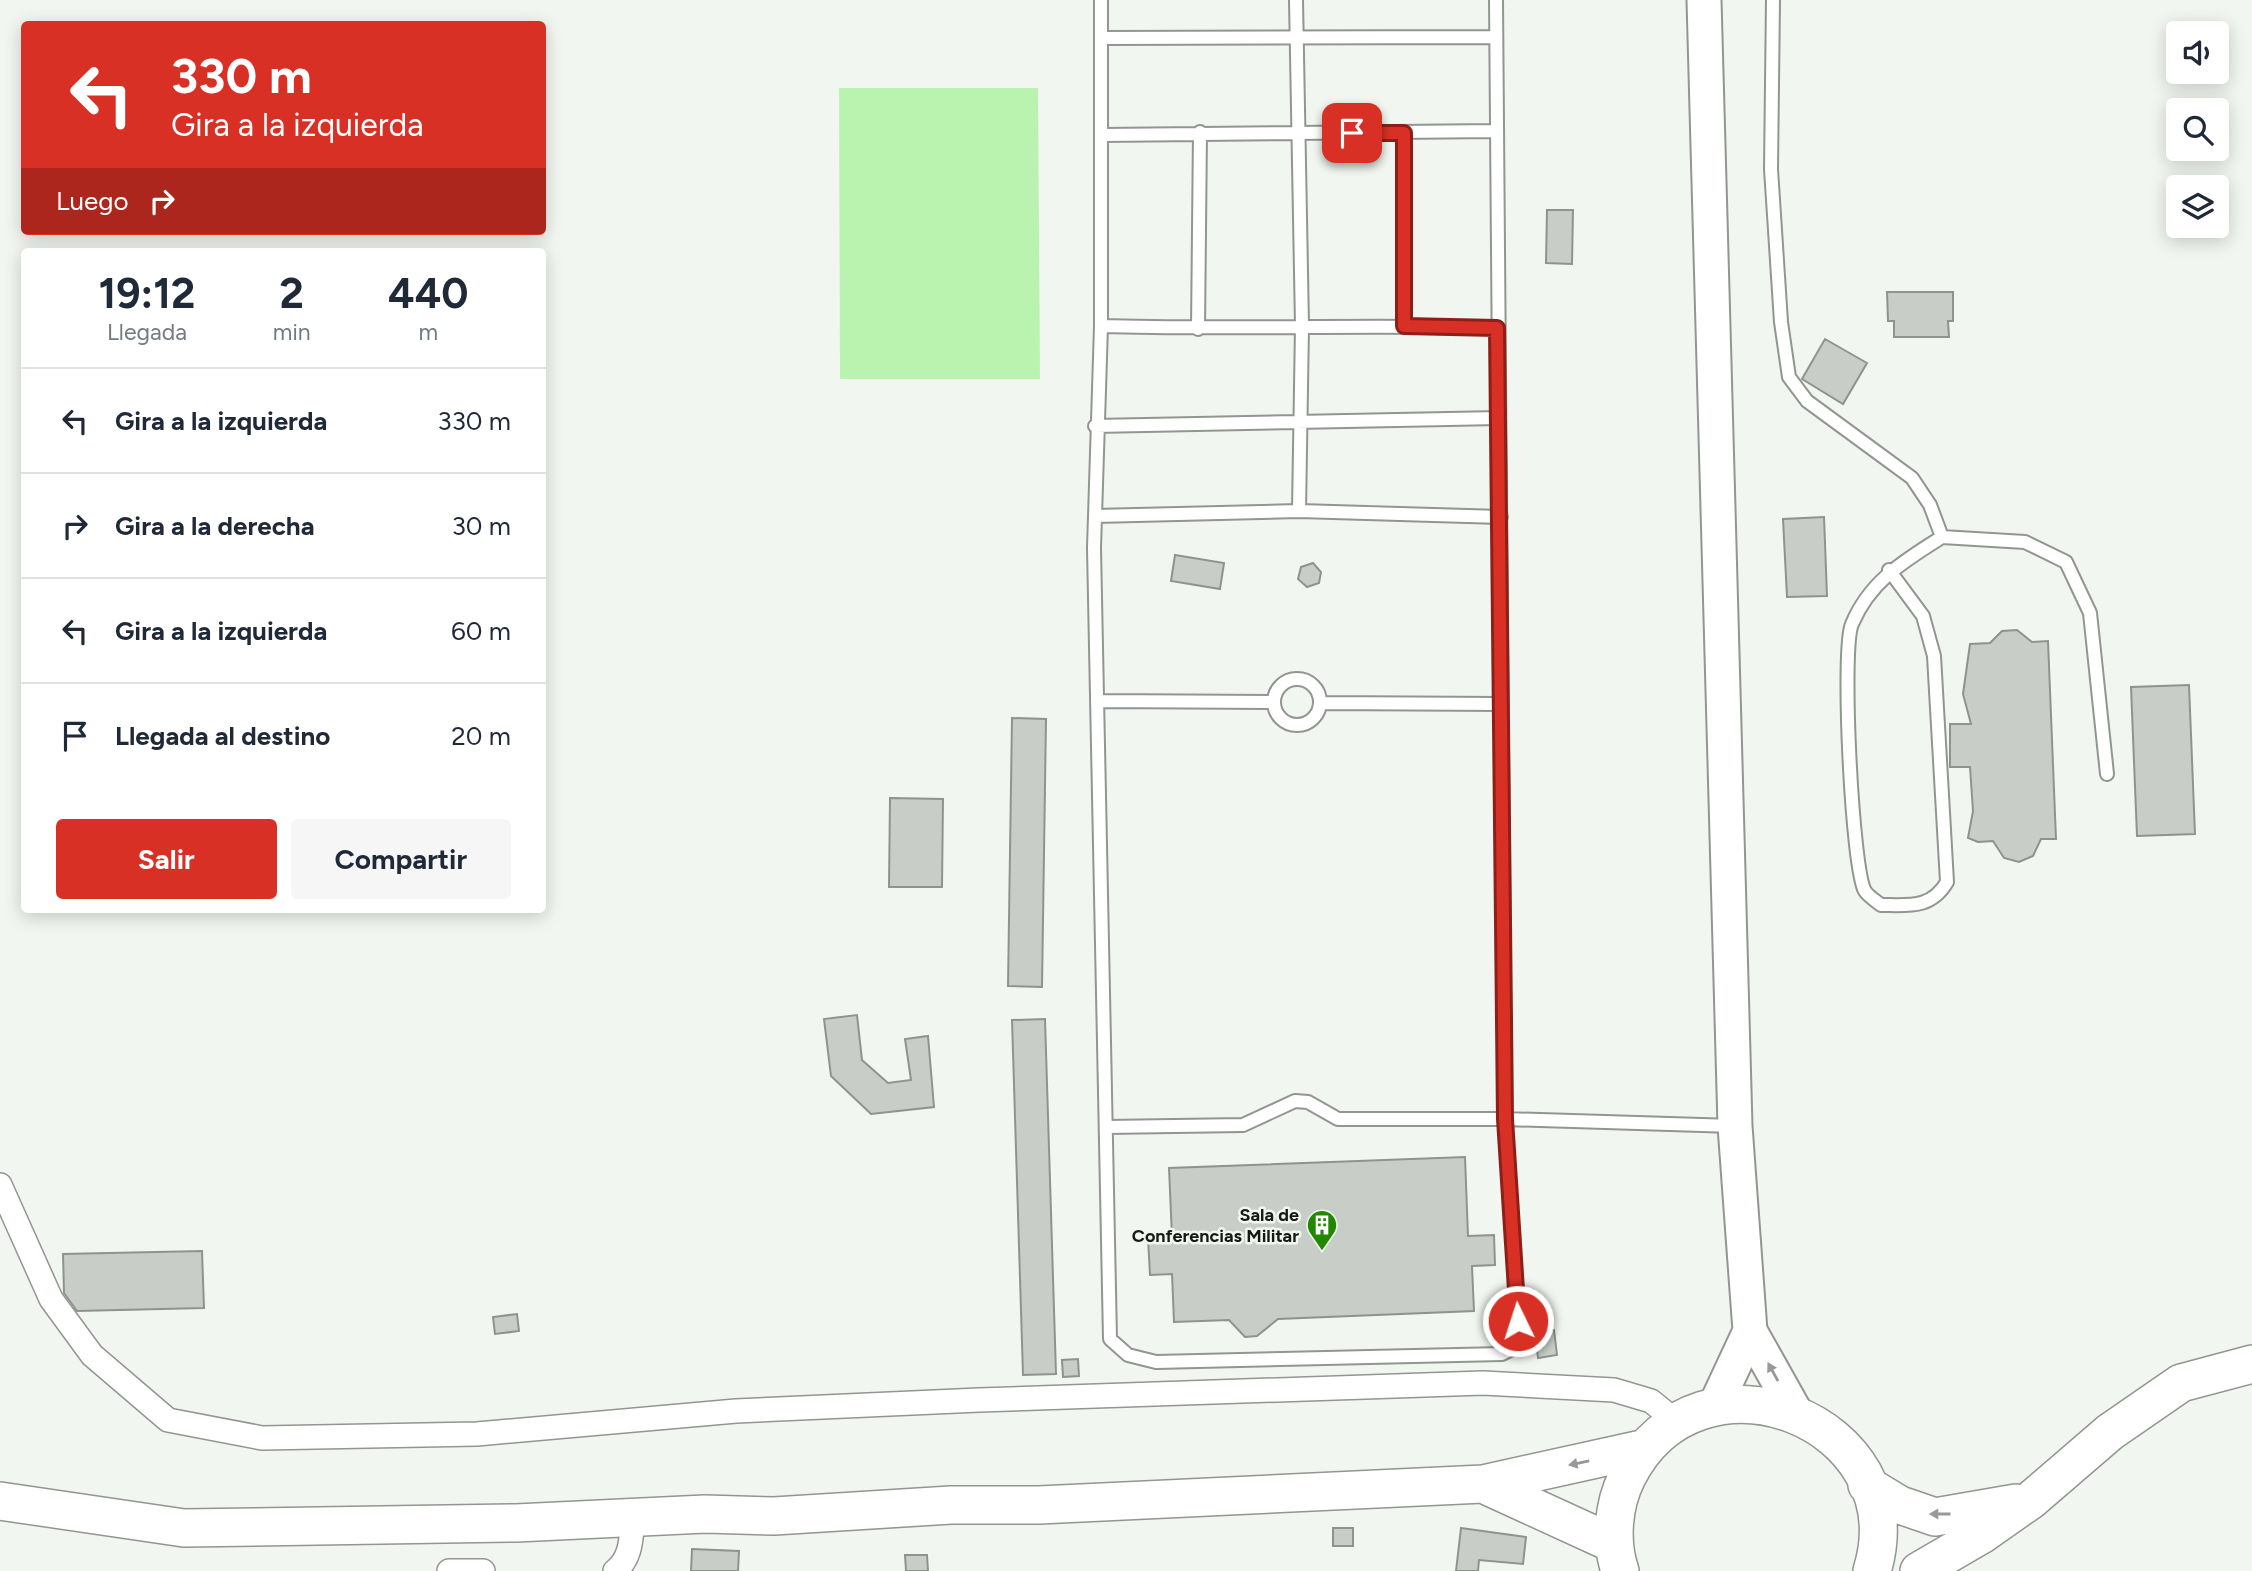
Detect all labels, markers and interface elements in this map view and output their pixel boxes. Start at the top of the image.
map controls [2166,21,2229,238]
button: sound [2166,21,2229,84]
text: 330 m [171,46,312,105]
icon: left [56,49,147,140]
button: search [2166,98,2229,161]
pin [1322,103,1382,163]
text: Gira a la izquierda [171,106,424,144]
icon: arrive [1333,114,1371,152]
button: layers [2166,175,2229,238]
icon: right [143,182,181,220]
text: Luego [56,185,129,217]
text: 19:12 [99,268,195,319]
text: 2 [280,268,304,319]
text: 440 [388,268,468,319]
text: Llegada [107,318,187,346]
text: min [273,318,311,346]
text: m [418,318,438,346]
icon: left [56,402,94,440]
text: Gira a la izquierda [115,405,327,437]
text: 330 m [437,405,511,437]
icon: right [56,507,94,545]
text: Gira a la derecha [115,510,315,542]
text: 30 m [452,510,511,542]
icon: left [56,612,94,650]
text: Gira a la izquierda [115,615,327,647]
text: 60 m [451,615,511,647]
icon: arrive [56,717,94,755]
text: Llegada al destino [115,720,330,752]
text: 20 m [451,720,511,752]
button: Salir [56,819,277,899]
button: Compartir [291,819,511,899]
place label: Sala de Conferencias Militar [1132,1204,1299,1247]
building icon: Sala de Conferencias Militar [1305,1208,1339,1252]
position arrow [1481,1284,1555,1358]
one-way arrow [1767,1363,1779,1382]
one-way arrow [1568,1457,1590,1468]
one-way arrow [1929,1508,1951,1520]

